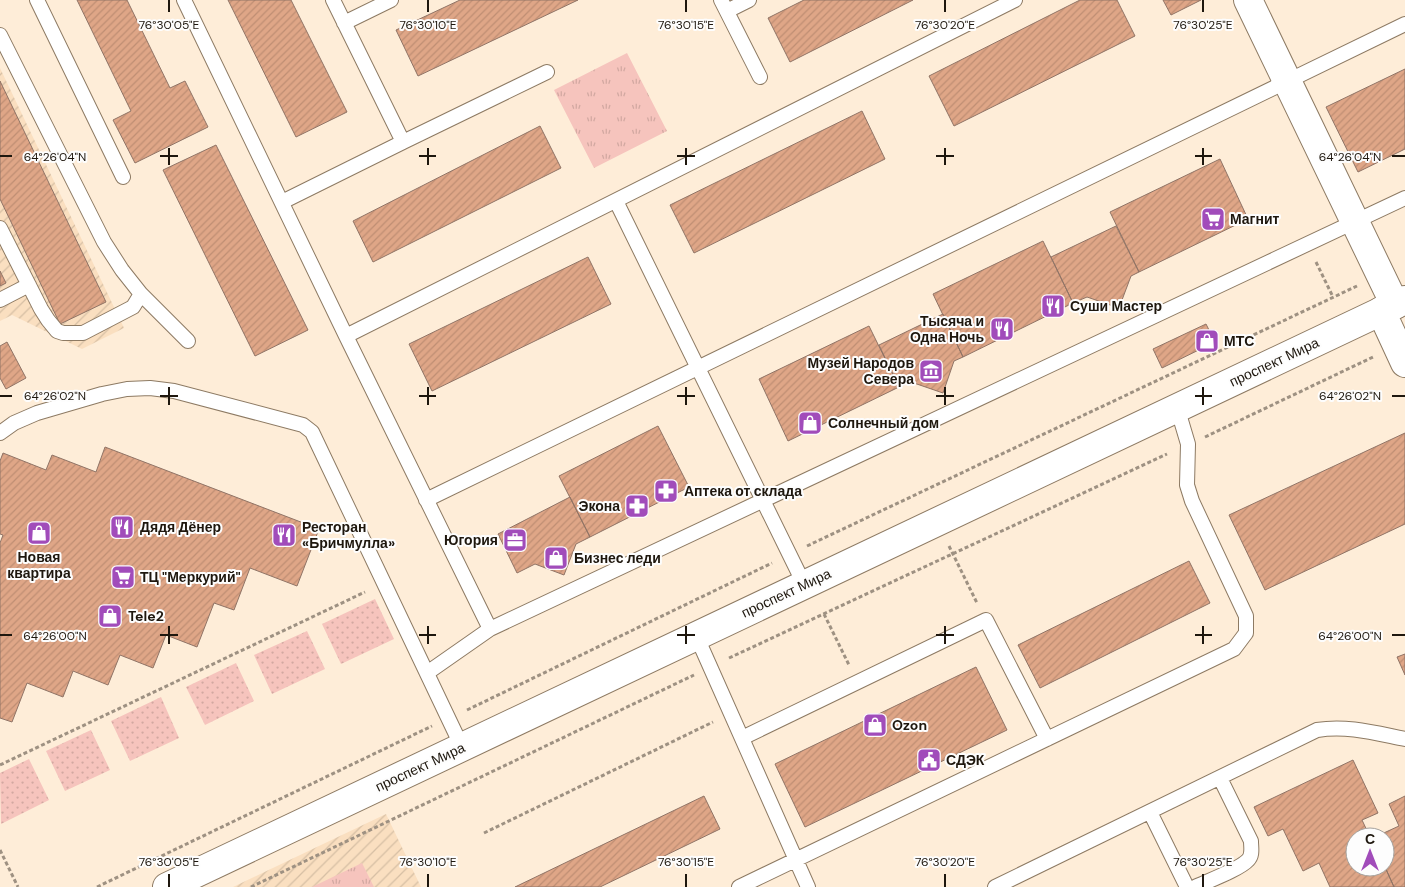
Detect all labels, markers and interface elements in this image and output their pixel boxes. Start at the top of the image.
text: 76°30'05"E [139,17,199,33]
text: 76°30'10"E [399,17,457,33]
text: 76°30'15"E [658,17,714,33]
text: 76°30'20"E [915,17,975,33]
text: 76°30'25"E [1173,17,1233,33]
text: 64°26'04"N [24,149,86,165]
text: 64°26'04"N [1319,149,1381,165]
supermarket icon: Магнит [1200,206,1226,232]
place label: Магнит [1230,210,1280,228]
restaurant icon: Суши Мастер [1040,293,1066,319]
place label: Суши Мастер [1070,297,1162,315]
place label: Тысяча и Одна Ночь [910,312,984,346]
restaurant icon: Тысяча и Одна Ночь [989,316,1015,342]
shop icon: МТС [1194,328,1220,354]
place label: МТС [1224,332,1254,350]
street label: проспект Мира [1226,333,1322,391]
place label: Музей Народов Севера [807,354,914,388]
museum icon: Музей Народов Севера [918,358,944,384]
text: 64°26'02"N [24,388,86,404]
text: 64°26'02"N [1319,388,1381,404]
shop icon: Солнечный дом [797,410,823,436]
place label: Солнечный дом [828,414,939,432]
pharmacy icon: Аптека от склада [653,478,679,504]
place label: Аптека от склада [684,482,802,500]
pharmacy icon: Экона [624,493,650,519]
place label: Экона [578,497,620,515]
restaurant icon: Дядя Дёнер [109,514,135,540]
place label: Дядя Дёнер [140,518,221,536]
place label: Ресторан «Бричмулла» [302,518,395,552]
shop icon: Новая квартира [26,520,52,546]
restaurant icon: Ресторан «Бричмулла» [271,522,297,548]
office icon: Югория [502,527,528,553]
place label: Югория [444,531,498,549]
shop icon: Бизнес леди [543,545,569,571]
place label: Новая квартира [7,548,71,582]
place label: Бизнес леди [574,549,661,567]
supermarket icon: ТЦ "Меркурий" [110,564,136,590]
street label: проспект Мира [738,564,834,622]
place label: ТЦ "Меркурий" [140,568,241,586]
shop icon: Tele2 [97,603,123,629]
place label: Tele2 [128,607,164,625]
text: 64°26'00"N [23,628,87,644]
text: 64°26'00"N [1318,628,1382,644]
shop icon: Ozon [862,712,888,738]
place label: Ozon [892,716,927,734]
street label: проспект Мира [372,738,468,796]
public building icon: СДЭК [916,747,942,773]
place label: СДЭК [946,751,985,769]
north arrow [1345,827,1395,877]
text: С [1365,830,1375,848]
text: 76°30'05"E [139,854,199,870]
text: 76°30'10"E [399,854,457,870]
text: 76°30'15"E [658,854,714,870]
text: 76°30'20"E [915,854,975,870]
text: 76°30'25"E [1173,854,1233,870]

